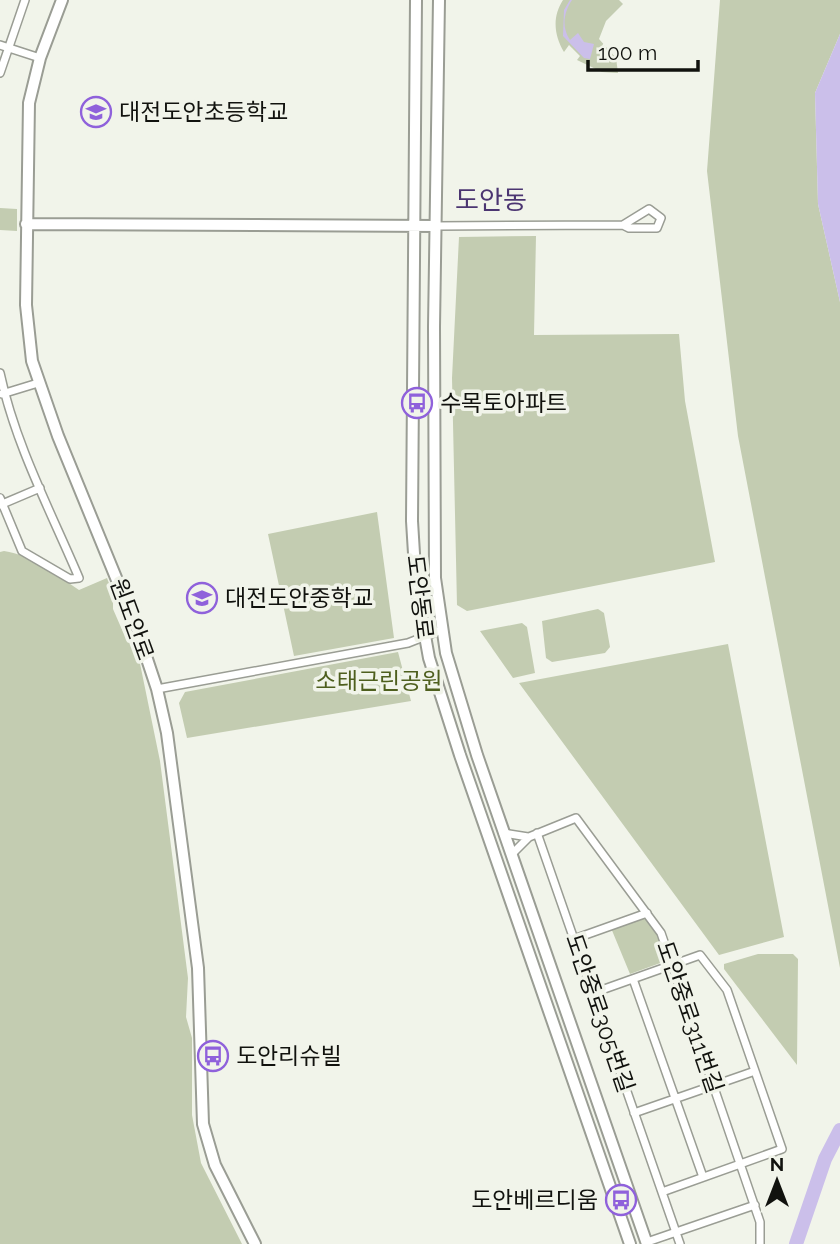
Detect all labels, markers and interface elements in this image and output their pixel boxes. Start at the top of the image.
scale bar [588,28,698,72]
text: 100 m [598,40,657,65]
school or university icon: 대전도안초등학교 [79,95,113,129]
place label: 대전도안초등학교 [119,98,288,125]
district label: 도안동 [455,185,527,215]
bus stop icon: 수목토아파트 [400,386,434,420]
place label: 수목토아파트 [440,389,567,416]
street label: 도안동로 [402,553,439,641]
street label: 원도안로 [105,574,160,663]
school or university icon: 대전도안중학교 [185,581,219,615]
place label: 대전도안중학교 [225,584,373,611]
park label: 소태근린공원 [316,667,442,694]
street label: 도안중로305번길 [561,930,640,1096]
street label: 도안중로311번길 [652,937,729,1096]
bus stop icon: 도안리슈빌 [196,1039,230,1073]
place label: 도안리슈빌 [236,1042,342,1069]
north arrow [742,1146,812,1216]
text: N [770,1153,784,1175]
bus stop icon: 도안베르디움 [604,1183,638,1217]
place label: 도안베르디움 [471,1186,598,1213]

